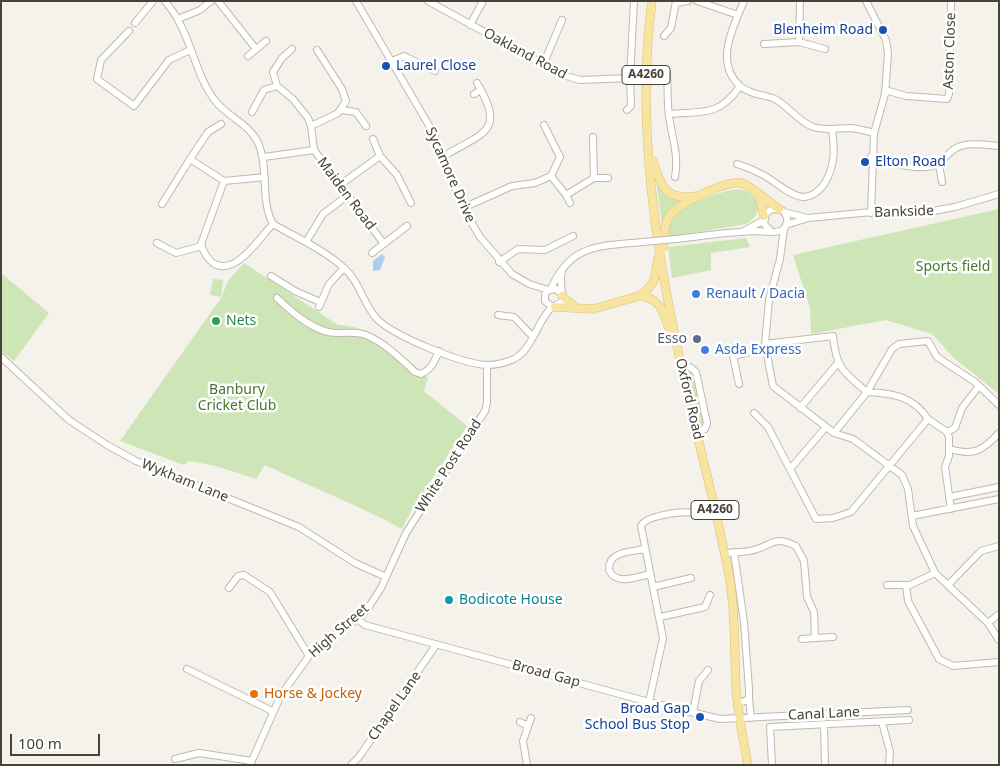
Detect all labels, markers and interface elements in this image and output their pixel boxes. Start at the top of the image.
street label: Aston Close [940,12,960,90]
place label: Blenheim Road [773,22,873,38]
marker: Blenheim Road [877,24,889,36]
street label: Oakland Road [480,25,570,83]
place label: Laurel Close [396,58,476,74]
marker: Laurel Close [380,60,392,72]
road number: A4260 [622,66,670,84]
street label: Sycamore Drive [421,125,479,225]
street label: Maiden Road [313,154,379,234]
place label: Elton Road [875,154,946,170]
marker: Elton Road [859,156,871,168]
street label: Bankside [874,203,934,221]
park label: Sports field [916,259,990,275]
place label: Renault / Dacia [706,286,805,302]
marker: Renault / Dacia [690,288,702,300]
place label: Nets [226,313,256,329]
marker: Nets [210,315,222,327]
place label: Esso [657,331,687,347]
marker: Esso [691,333,703,345]
place label: Asda Express [715,342,801,358]
marker: Asda Express [699,344,711,356]
street label: Oxford Road [671,357,707,441]
park label: Banbury Cricket Club [198,382,276,414]
street label: White Post Road [413,416,485,516]
street label: Wykham Lane [139,456,231,506]
road number: A4260 [691,500,739,520]
place label: Bodicote House [459,592,563,608]
marker: Bodicote House [443,594,455,606]
street label: High Street [306,600,372,662]
street label: Broad Gap [510,657,582,691]
street label: Chapel Lane [365,668,425,744]
place label: Horse & Jockey [264,686,362,702]
marker: Horse & Jockey [248,688,260,700]
place label: Broad Gap School Bus Stop [585,701,690,734]
street label: Canal Lane [788,704,860,724]
marker: Broad Gap School Bus Stop [694,711,706,723]
scale bar [12,724,102,756]
text: 100 m [18,733,62,753]

